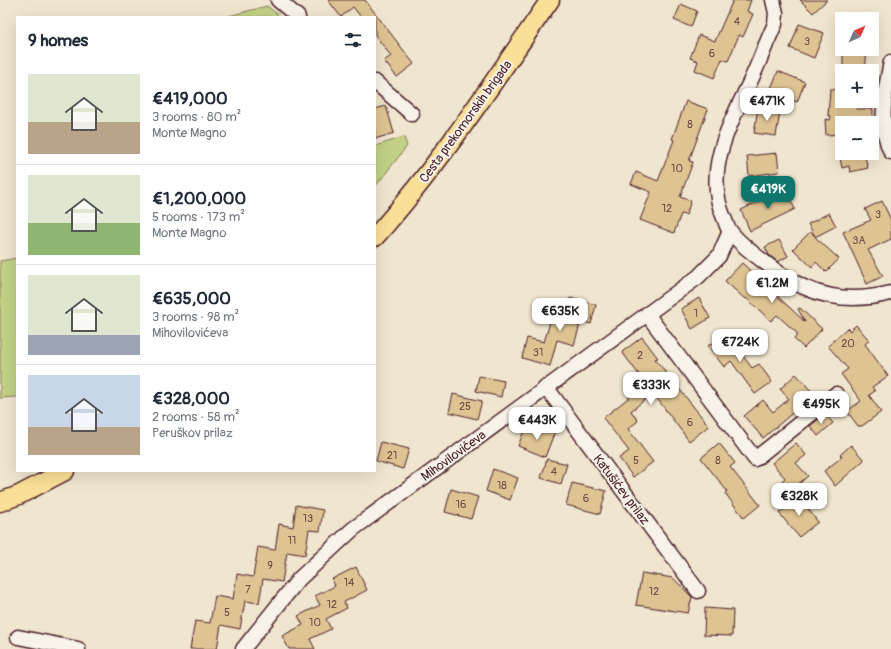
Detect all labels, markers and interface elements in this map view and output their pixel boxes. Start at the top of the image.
north arrow [835,12,879,56]
map controls [835,12,879,160]
house number: 4 [734,15,741,28]
icon: filters [342,29,364,51]
text: 9 homes [28,30,88,51]
house number: 3 [804,35,810,48]
house number: 6 [709,47,715,60]
street label: Cesta prekomorskih brigada [416,57,516,186]
button: + [835,64,879,108]
text: €419,000 [152,88,228,109]
pin: €471K [739,88,795,122]
icon: home [60,90,108,138]
text: €471K [749,93,785,109]
text: 3 rooms · 80 m² [152,109,241,125]
button: − [835,116,879,160]
house number: 8 [687,118,693,131]
text: Monte Magno [152,125,226,141]
house number: 10 [671,162,683,175]
pin: €419K [740,176,796,210]
text: €419K [750,181,786,197]
text: €1,200,000 [152,188,246,209]
icon: home [60,191,108,239]
house number: 12 [662,202,672,215]
house number: 3 [875,208,881,221]
text: 5 rooms · 173 m² [152,209,245,225]
text: Monte Magno [152,225,226,241]
house number: 3A [852,234,866,247]
pin: €1.2M [744,270,800,304]
text: €1.2M [755,275,789,291]
text: €635,000 [152,288,231,309]
icon: home [60,291,108,339]
pin: €635K [532,298,588,332]
text: €635K [541,303,579,319]
house number: 1 [694,307,698,320]
text: 3 rooms · 98 m² [152,309,239,325]
text: Mihovilovićeva [152,325,228,341]
pin: €724K [712,329,768,363]
text: €724K [721,334,759,350]
house number: 20 [841,337,855,350]
house number: 31 [533,346,543,359]
house number: 2 [637,349,643,362]
pin: €333K [623,372,679,406]
text: €333K [632,377,670,393]
text: €328,000 [152,388,230,409]
icon: home [60,391,108,439]
pin: €495K [793,391,849,425]
text: €495K [802,396,840,412]
house number: 25 [459,400,471,413]
pin: €443K [509,407,565,441]
text: 2 rooms · 58 m² [152,409,239,425]
text: €443K [518,412,556,428]
house number: 6 [687,416,693,429]
text: Peruškov prilaz [152,425,233,441]
street label: Mihovilovićeva [418,427,489,485]
house number: 21 [387,449,397,462]
street label: Katušićev prilaz [589,451,653,528]
house number: 5 [633,454,639,467]
house number: 8 [715,454,721,467]
house number: 4 [551,465,558,478]
house number: 18 [497,479,507,492]
pin: €328K [771,483,827,517]
text: €328K [780,488,818,504]
house number: 6 [583,492,589,505]
house number: 16 [456,498,466,511]
house number: 13 [303,512,313,525]
house number: 11 [288,534,296,547]
house number: 9 [267,559,273,572]
house number: 14 [344,576,355,589]
house number: 7 [245,583,251,596]
house number: 12 [649,585,659,598]
house number: 12 [327,598,337,611]
house number: 5 [224,606,230,619]
house number: 10 [309,616,321,629]

